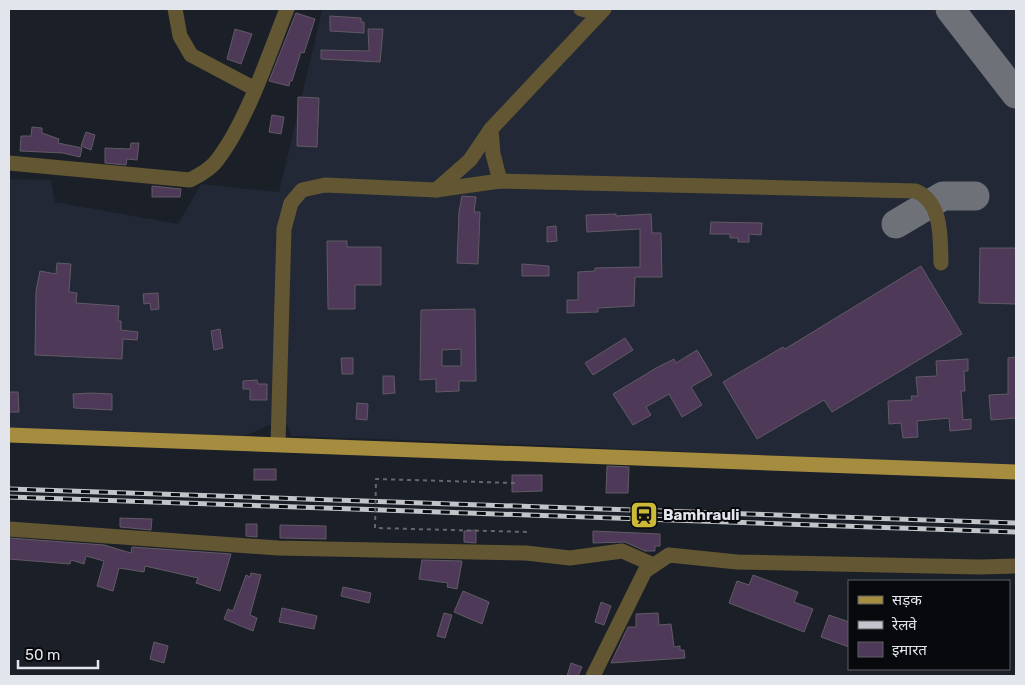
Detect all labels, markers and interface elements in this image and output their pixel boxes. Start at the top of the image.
station icon: Bamhrauli [629,500,659,530]
place label: Bamhrauli [663,506,740,524]
legend [848,580,1010,670]
text: सड़क [892,591,922,609]
text: रेलवे [891,616,917,634]
scale bar [18,638,98,670]
text: इमारत [892,641,927,659]
text: 50 m [25,646,60,664]

